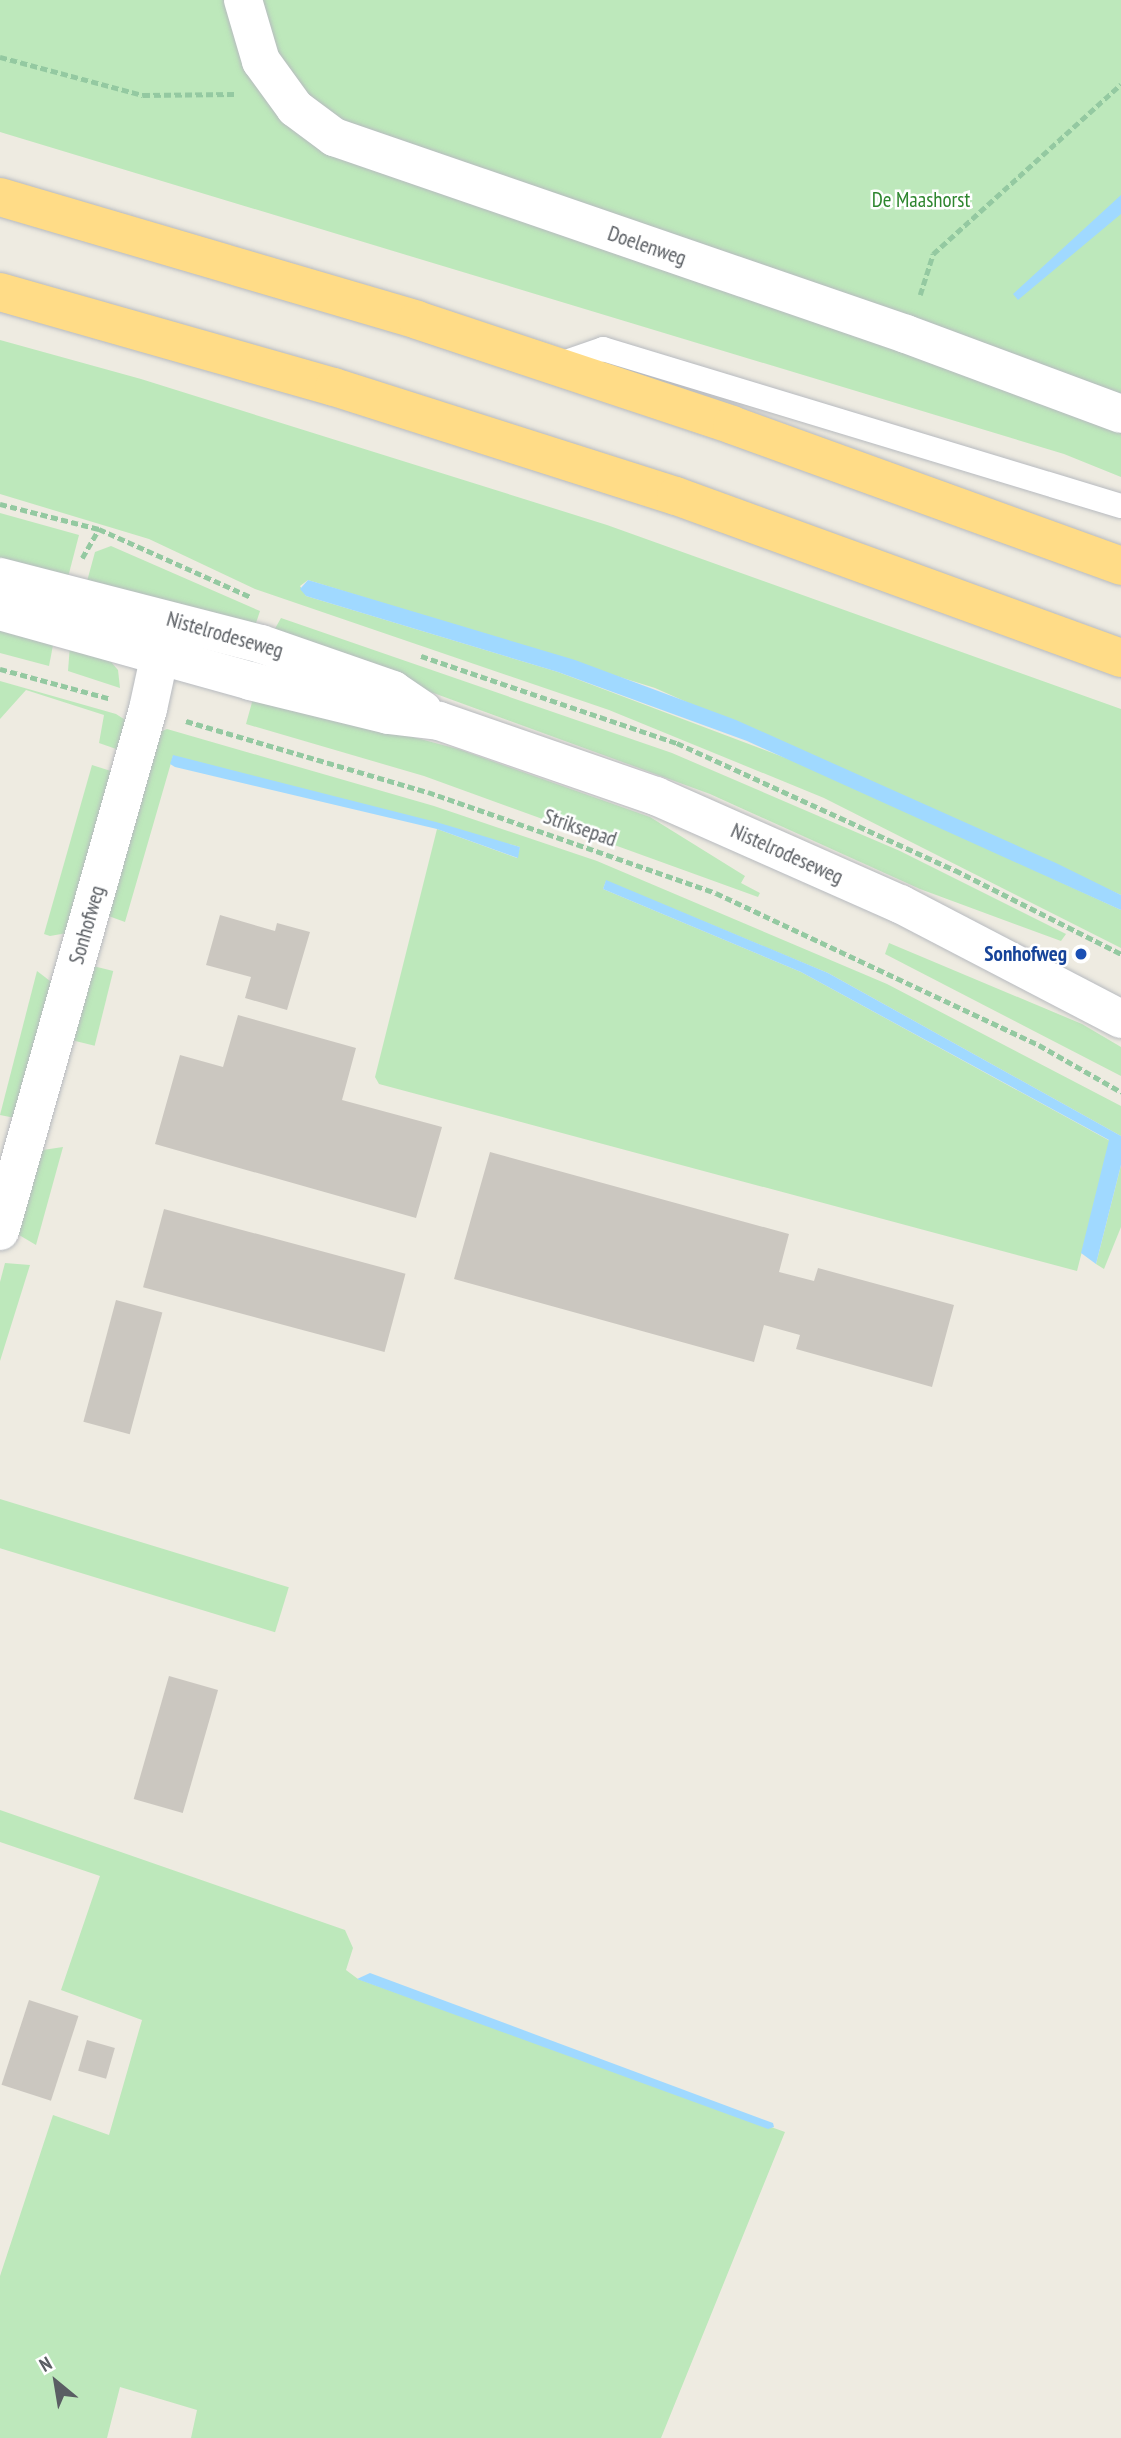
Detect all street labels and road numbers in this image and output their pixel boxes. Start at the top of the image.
street label: Doelenweg [604,221,690,271]
street label: Nistelrodeseweg [164,606,286,664]
street label: Striksepad [540,804,620,852]
street label: Nistelrodeseweg [727,818,847,890]
street label: Sonhofweg [64,883,110,967]

